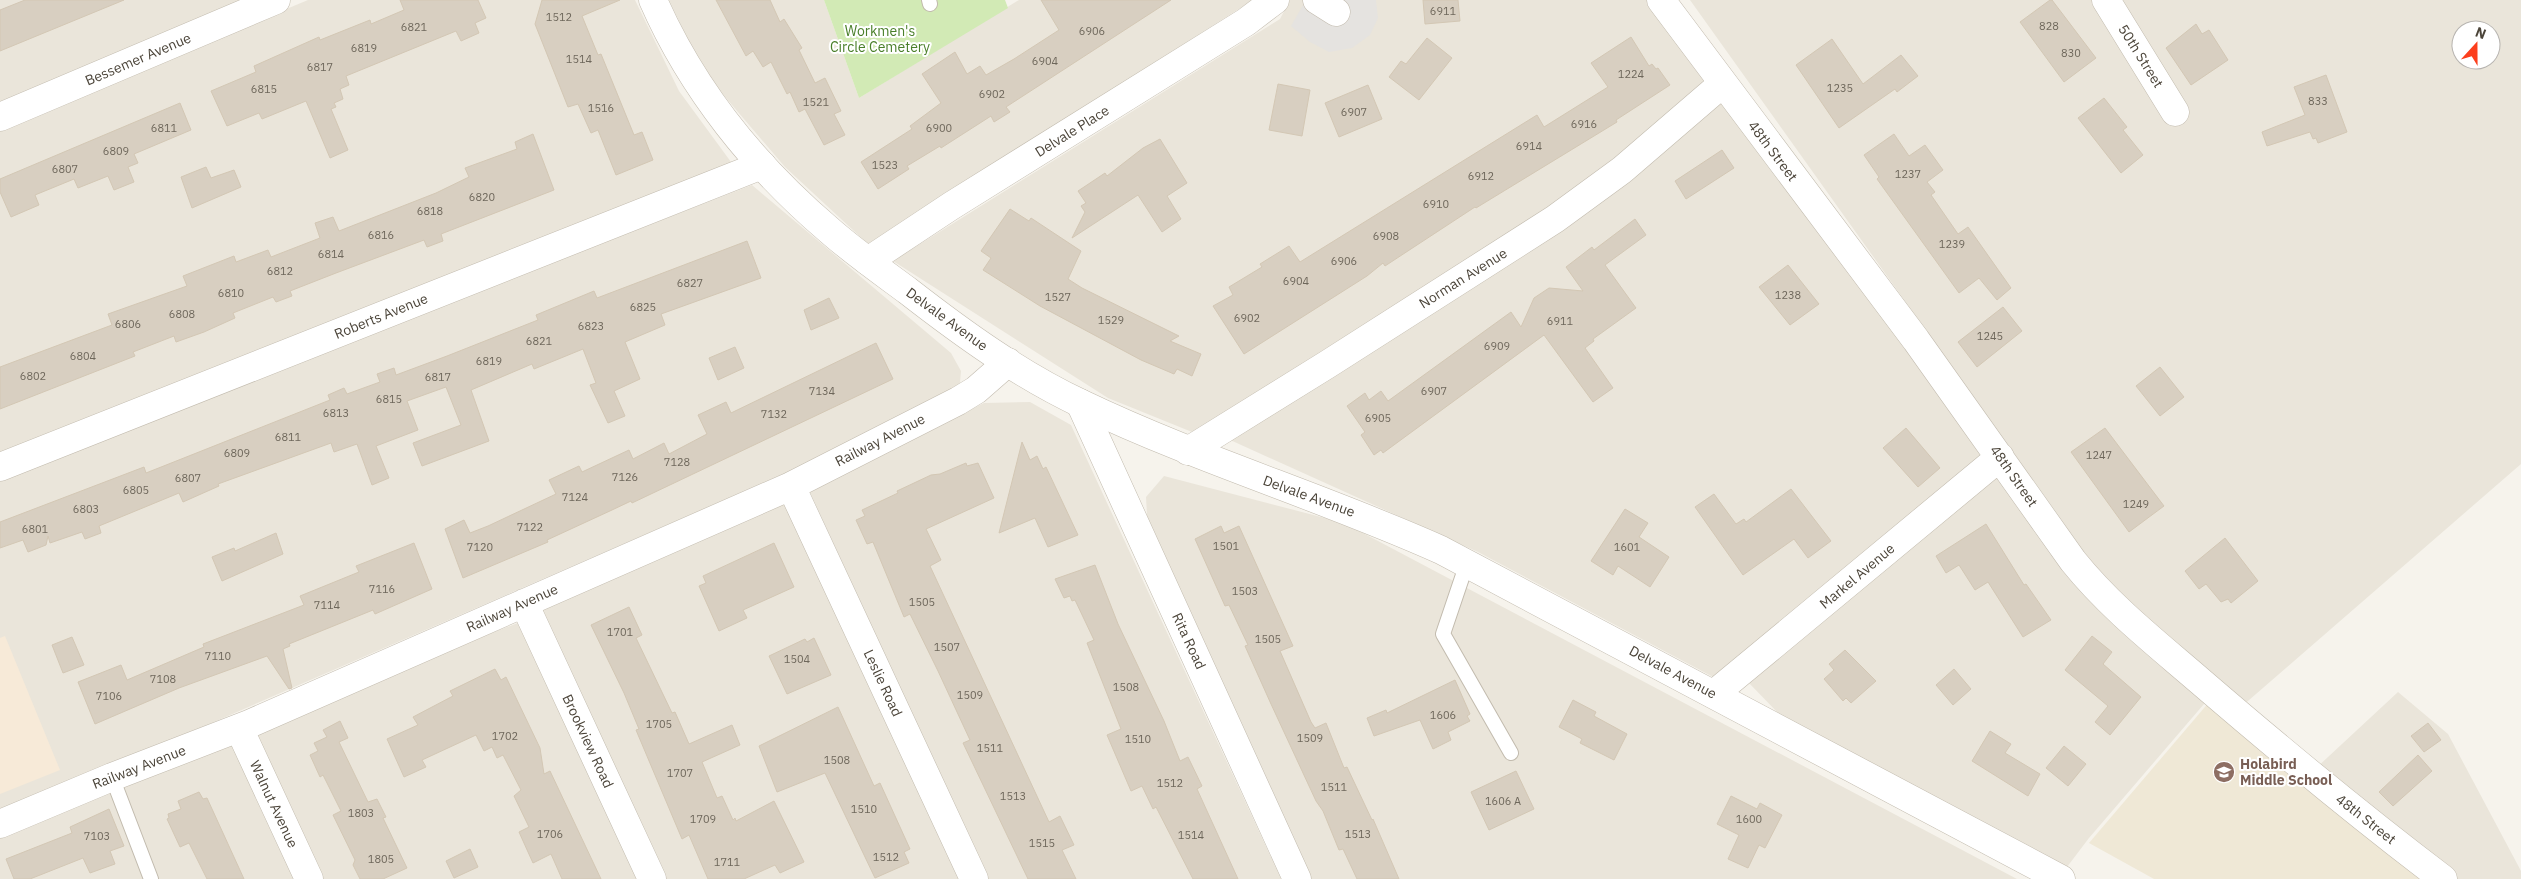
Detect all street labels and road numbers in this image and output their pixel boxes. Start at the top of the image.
street label: 50th Street [2114,21,2168,91]
street label: Bessemer Avenue [82,28,194,89]
street label: Delvale Place [1032,101,1113,161]
street label: 48th Street [1744,117,1802,185]
street label: Norman Avenue [1416,244,1511,312]
street label: Delvale Avenue [903,283,992,355]
street label: Roberts Avenue [332,289,431,343]
street label: Railway Avenue [832,409,928,470]
street label: 48th Street [1986,442,2042,510]
street label: Delvale Avenue [1261,471,1358,521]
street label: Markel Avenue [1816,539,1899,613]
street label: Railway Avenue [463,580,561,636]
street label: Rita Road [1168,610,1210,672]
street label: Delvale Avenue [1626,641,1720,703]
street label: Leslie Road [860,647,906,719]
street label: Brookview Road [558,691,618,791]
street label: Railway Avenue [90,741,189,793]
street label: Walnut Avenue [246,757,302,851]
street label: 48th Street [2332,790,2400,848]

